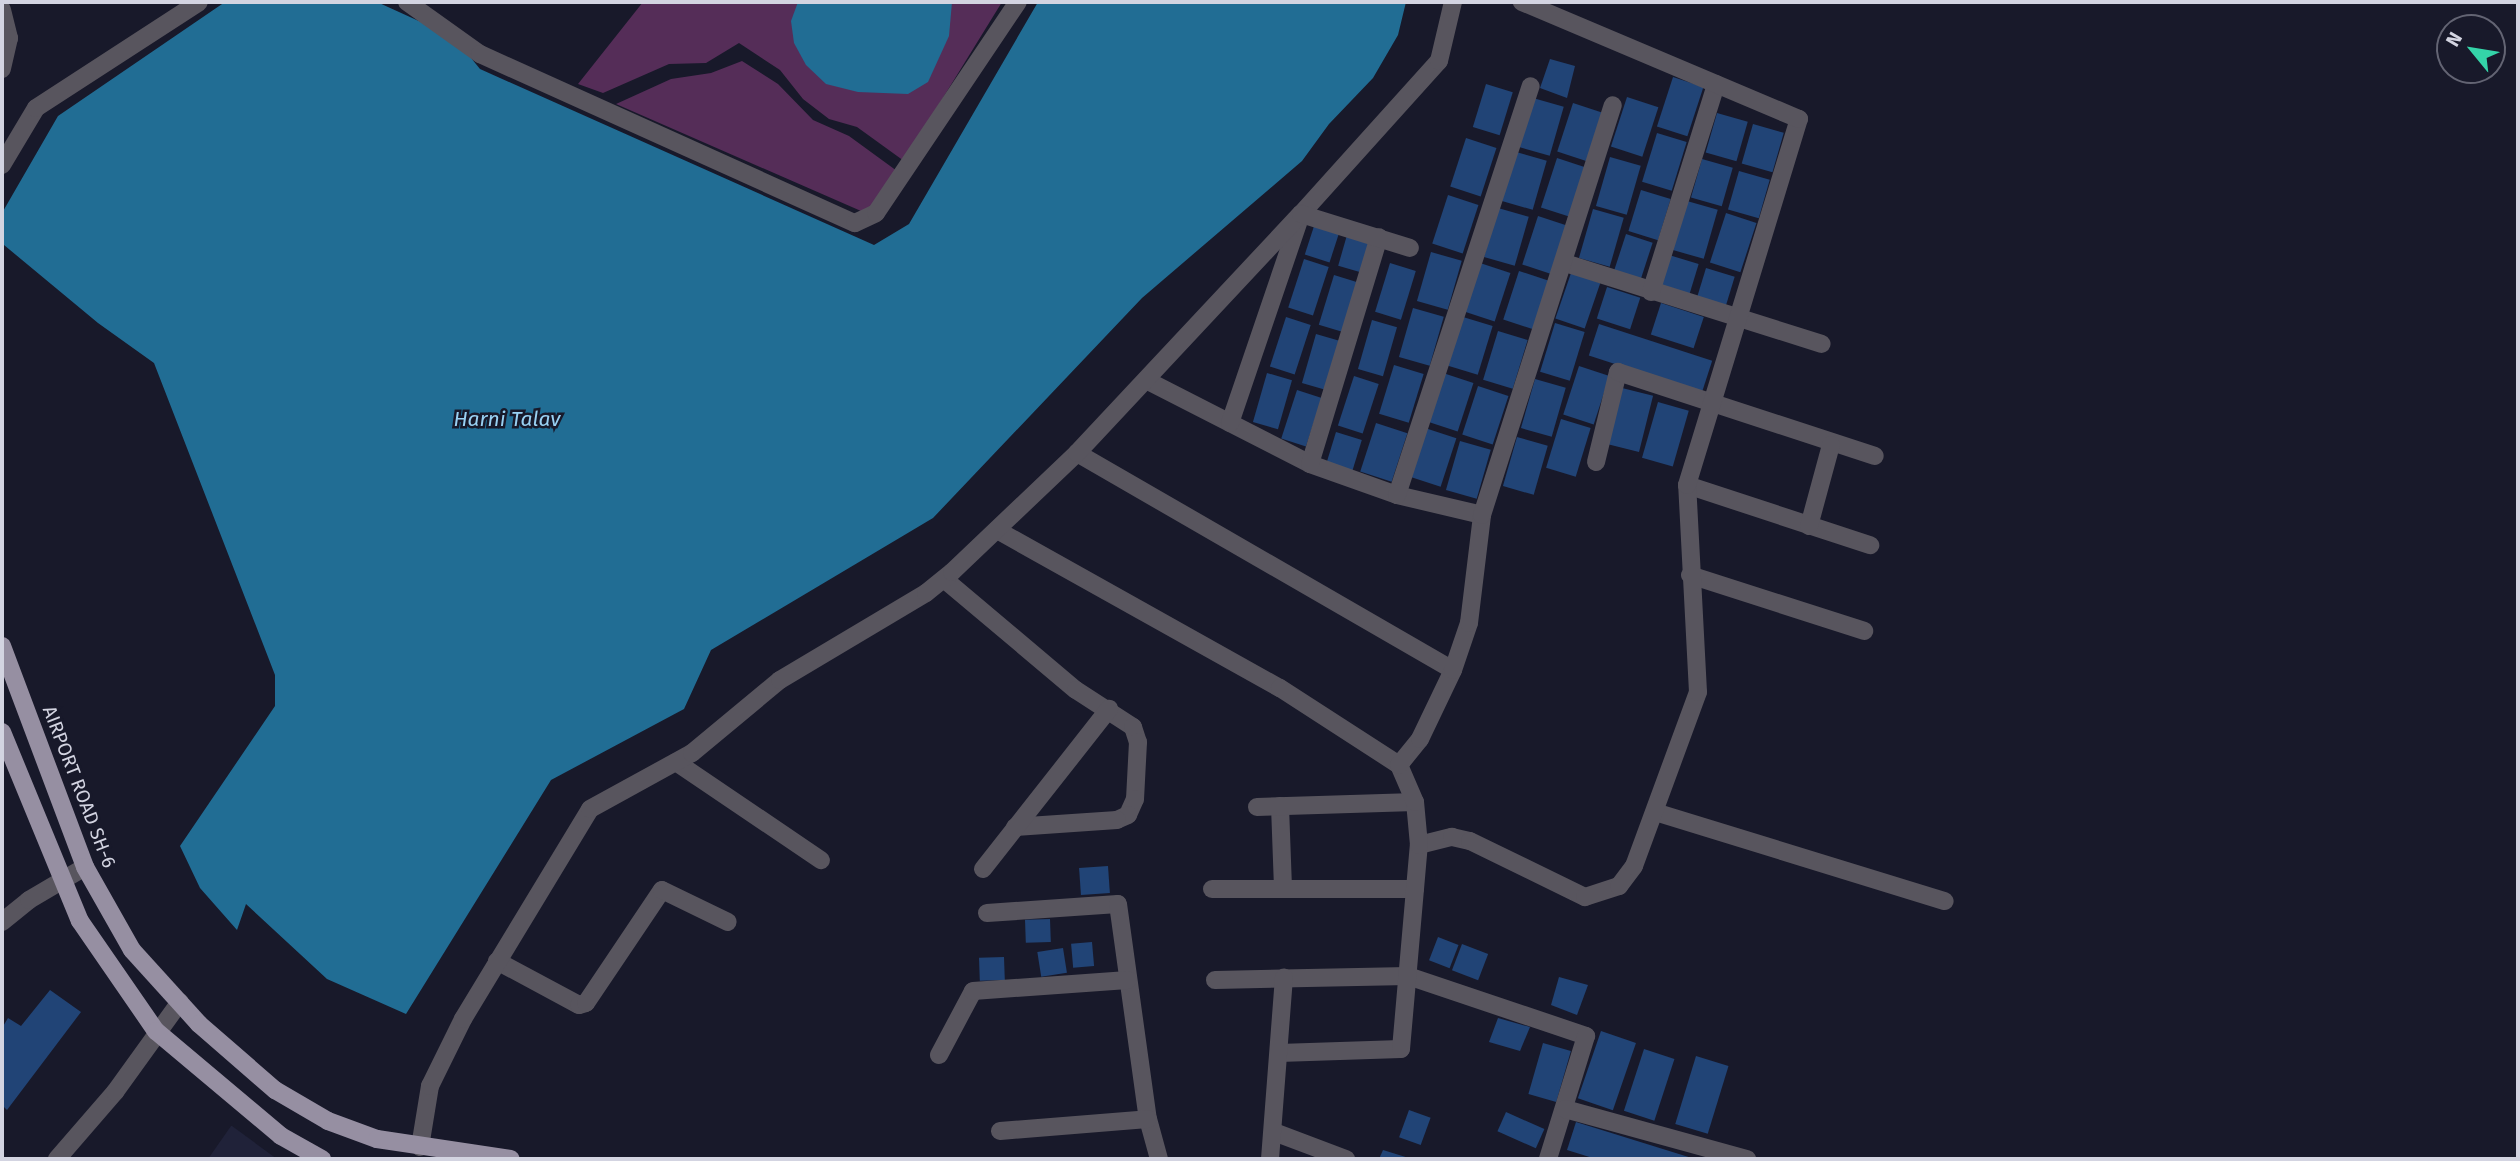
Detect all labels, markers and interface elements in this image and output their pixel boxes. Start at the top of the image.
north arrow [2436,14,2506,84]
text: N [2441,28,2467,50]
water label: Harni Talav [453,406,561,432]
street label: AIRPORT ROAD SH-6 [38,703,120,871]

